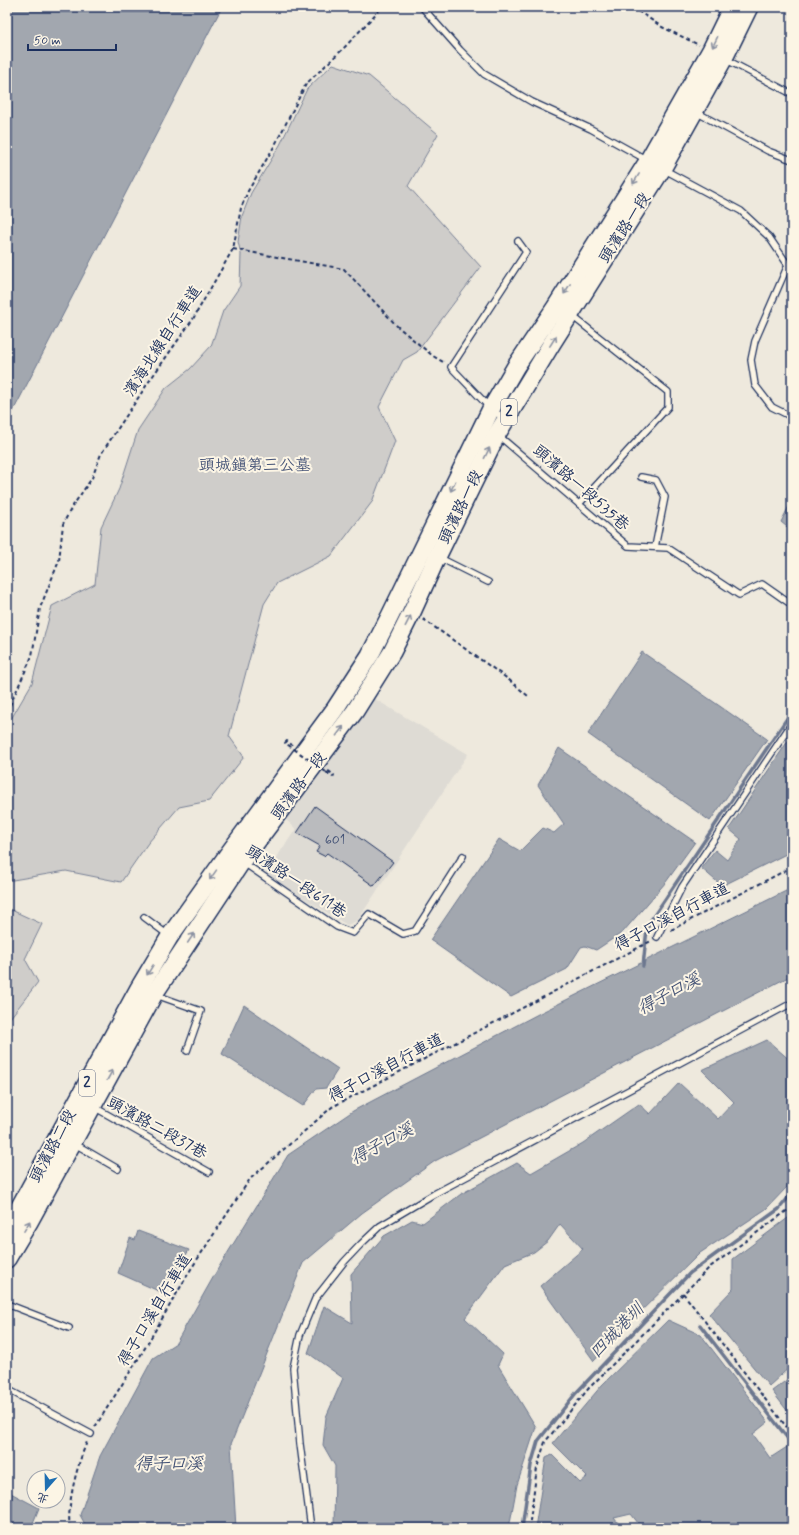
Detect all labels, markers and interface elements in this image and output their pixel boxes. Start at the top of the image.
scale bar [28,26,116,52]
text: 50 m [34,33,61,49]
one-way arrow [711,36,718,48]
one-way arrow [632,173,640,185]
street label: 頭濱路一段 [594,189,656,267]
street label: 濱海北線自行車道 [119,282,207,400]
one-way arrow [563,283,571,294]
one-way arrow [549,336,557,347]
road number: 2 [501,399,517,425]
street label: 頭濱路一段535巷 [528,440,634,536]
one-way arrow [484,447,491,459]
park label: 頭城鎮第三公墓 [199,455,311,476]
street label: 頭濱路一段 [434,466,488,548]
one-way arrow [449,479,456,491]
one-way arrow [405,615,412,627]
one-way arrow [335,726,344,737]
street label: 頭濱路一段 [267,748,331,824]
house number: 601 [325,831,345,849]
street label: 頭濱路一段611巷 [242,840,350,924]
one-way arrow [209,869,217,880]
street label: 得子口溪自行車道 [611,878,733,956]
one-way arrow [187,933,195,944]
one-way arrow [145,964,153,976]
water label: 得子口溪 [634,968,705,1020]
street label: 得子口溪自行車道 [325,1029,447,1107]
one-way arrow [106,1069,114,1081]
road number: 2 [79,1070,95,1096]
street label: 頭濱路二段37巷 [103,1092,211,1164]
street label: 頭濱路二段 [25,1106,81,1186]
water label: 得子口溪 [347,1118,418,1170]
one-way arrow [23,1221,31,1232]
street label: 得子口溪自行車道 [113,1250,197,1370]
water label: 四城港圳 [585,1297,650,1363]
water label: 得子口溪 [135,1453,204,1475]
north arrow [26,1469,66,1509]
text: 北 [35,1489,50,1506]

